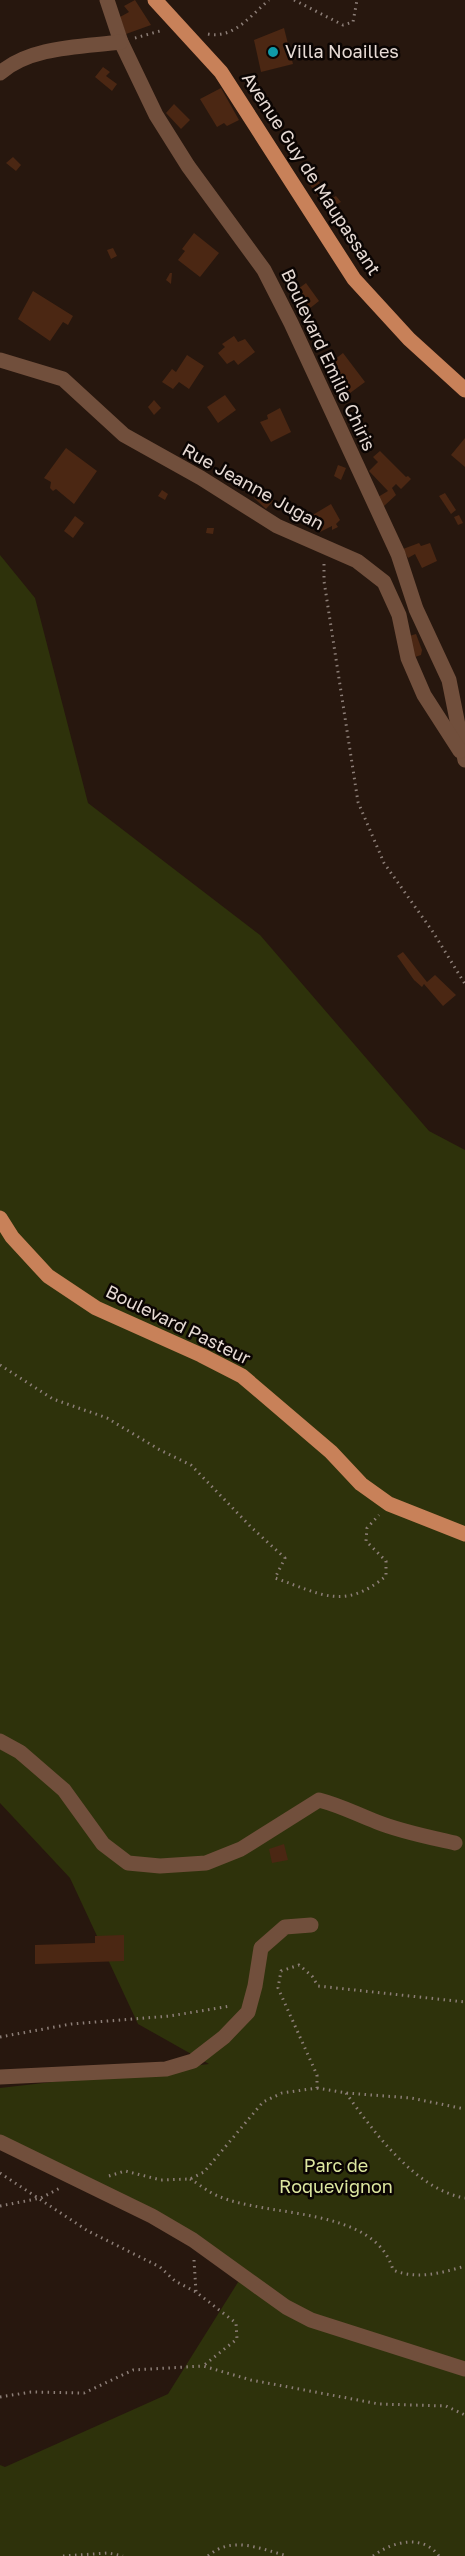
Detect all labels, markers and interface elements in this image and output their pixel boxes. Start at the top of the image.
place label: Villa Noailles [285,40,399,62]
marker: Villa Noailles [266,45,280,59]
street label: Avenue Guy de Maupassant [238,68,386,279]
street label: Boulevard Emilie Chiris [277,265,381,454]
street label: Rue Jeanne Jugan [179,438,328,534]
street label: Boulevard Pasteur [102,1279,254,1369]
park label: Parc de Roquevignon [279,2154,393,2197]

